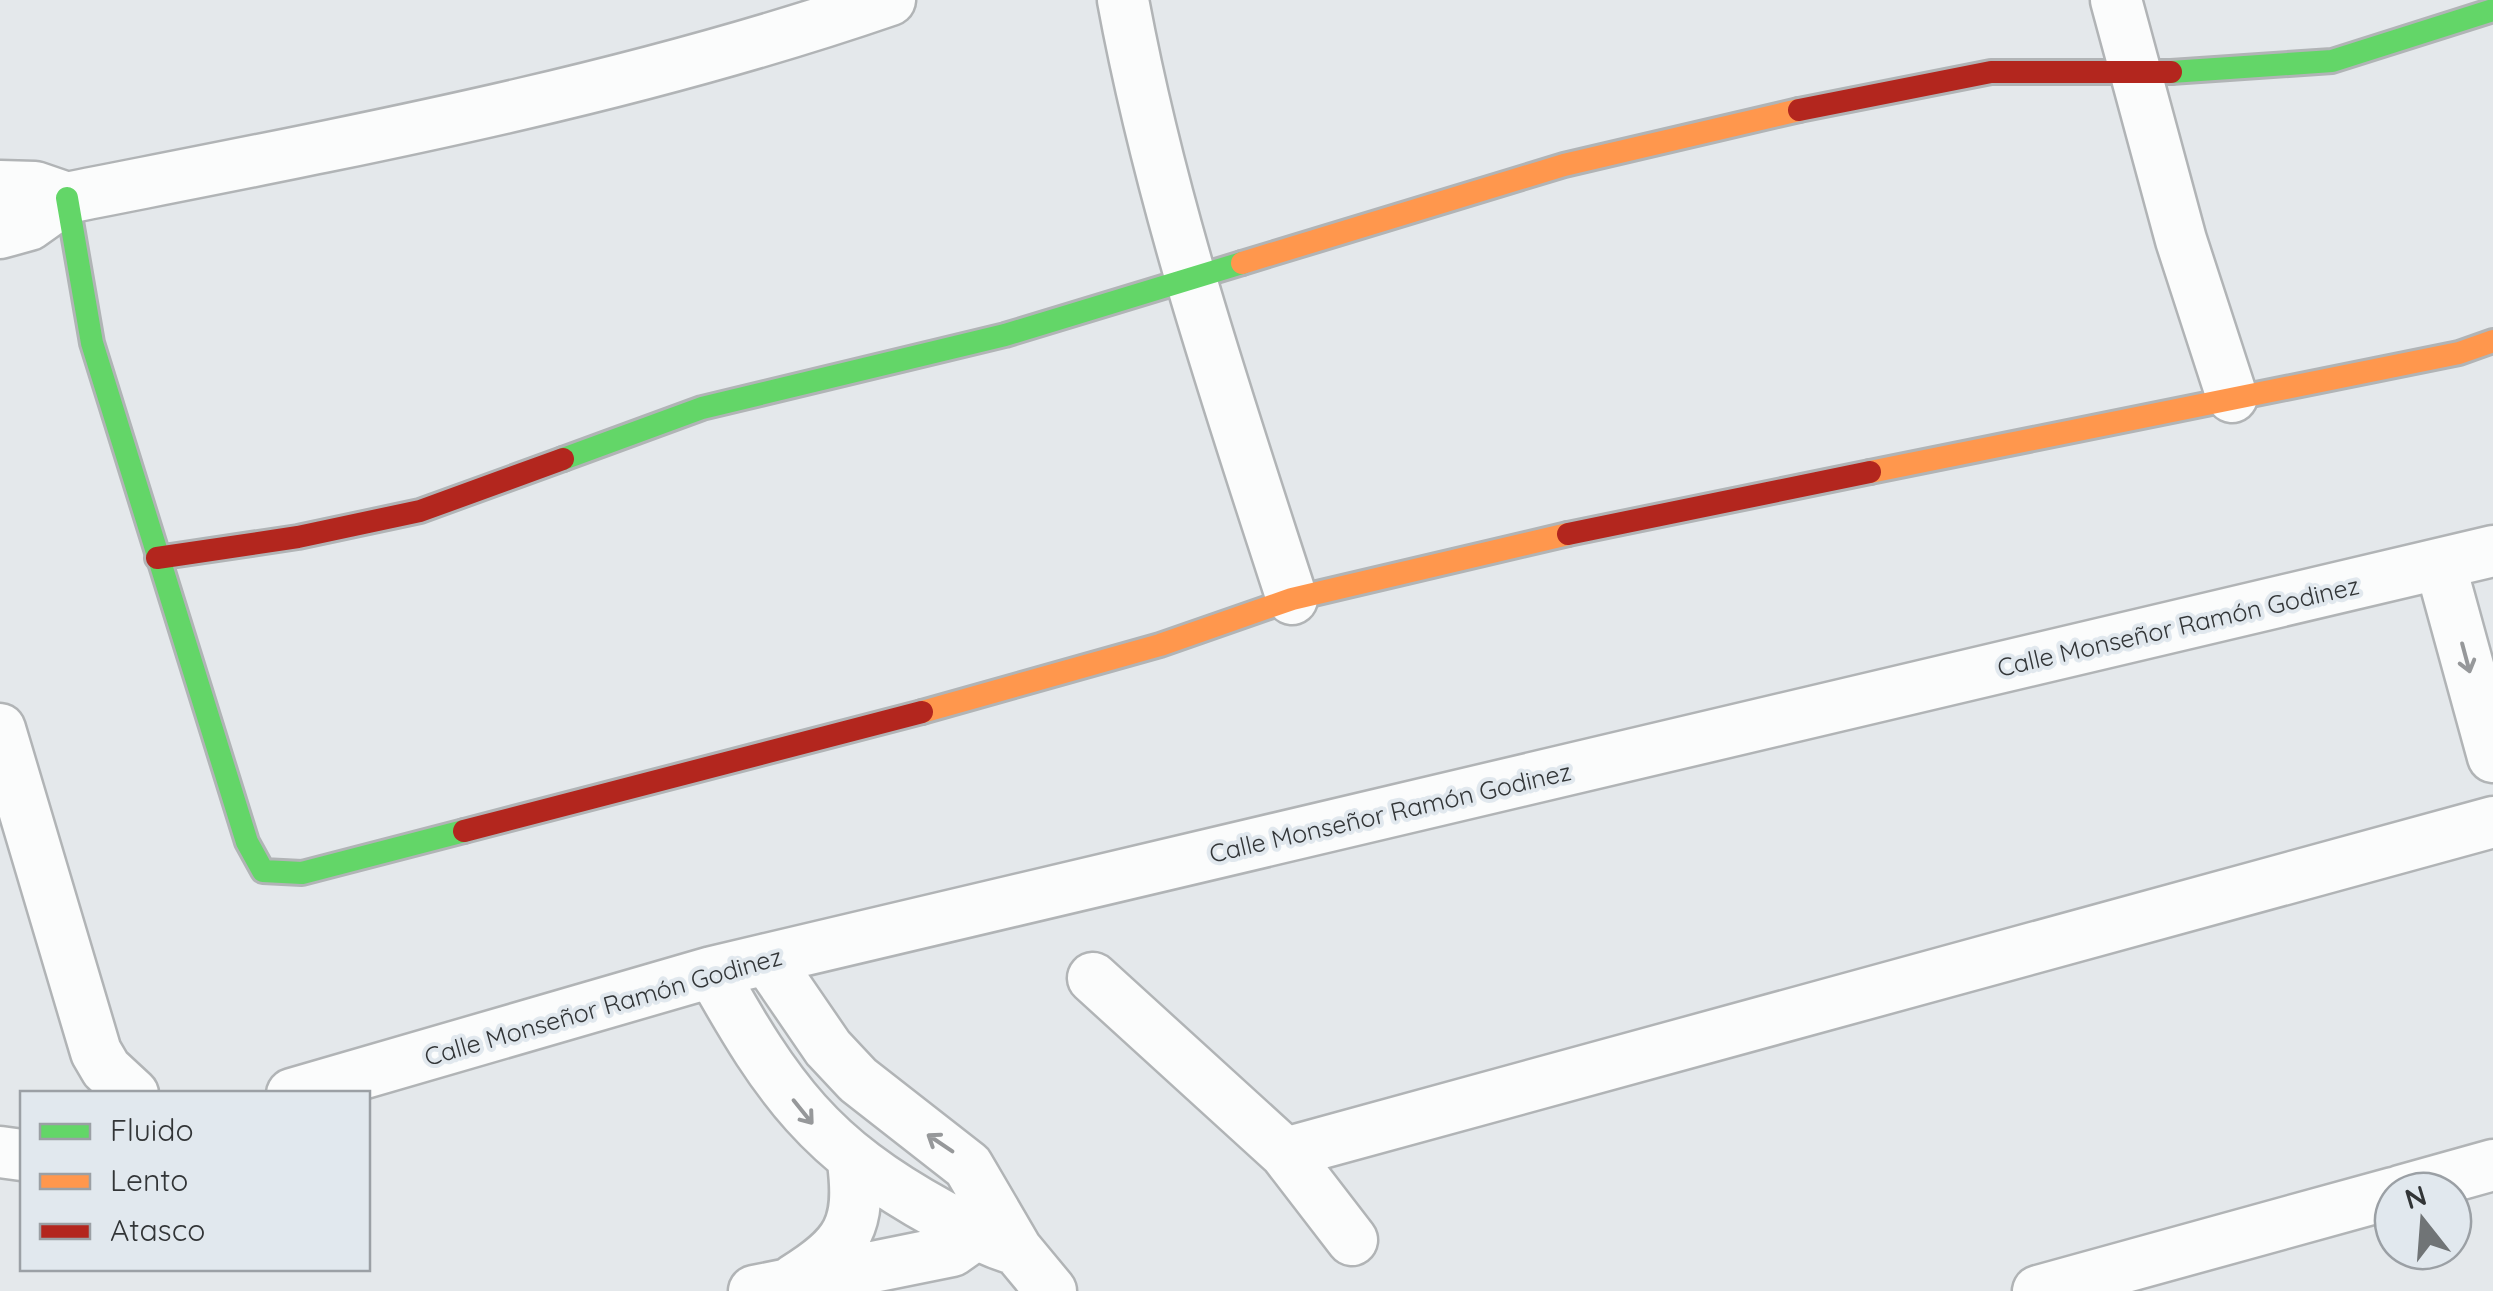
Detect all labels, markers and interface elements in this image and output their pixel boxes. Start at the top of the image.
street label: Calle Monseñor Ramón Godinez [1994,569,2362,683]
one-way arrow [2458,642,2476,673]
street label: Calle Monseñor Ramón Godinez [1206,755,1574,869]
street label: Calle Monseñor Ramón Godinez [421,940,785,1072]
legend [20,1091,370,1271]
one-way arrow [792,1098,814,1124]
text: Fluido [110,1111,194,1149]
one-way arrow [926,1132,954,1153]
text: Lento [110,1161,188,1199]
north arrow [2373,1171,2473,1271]
text: N [2401,1177,2431,1216]
text: Atasco [110,1211,205,1249]

